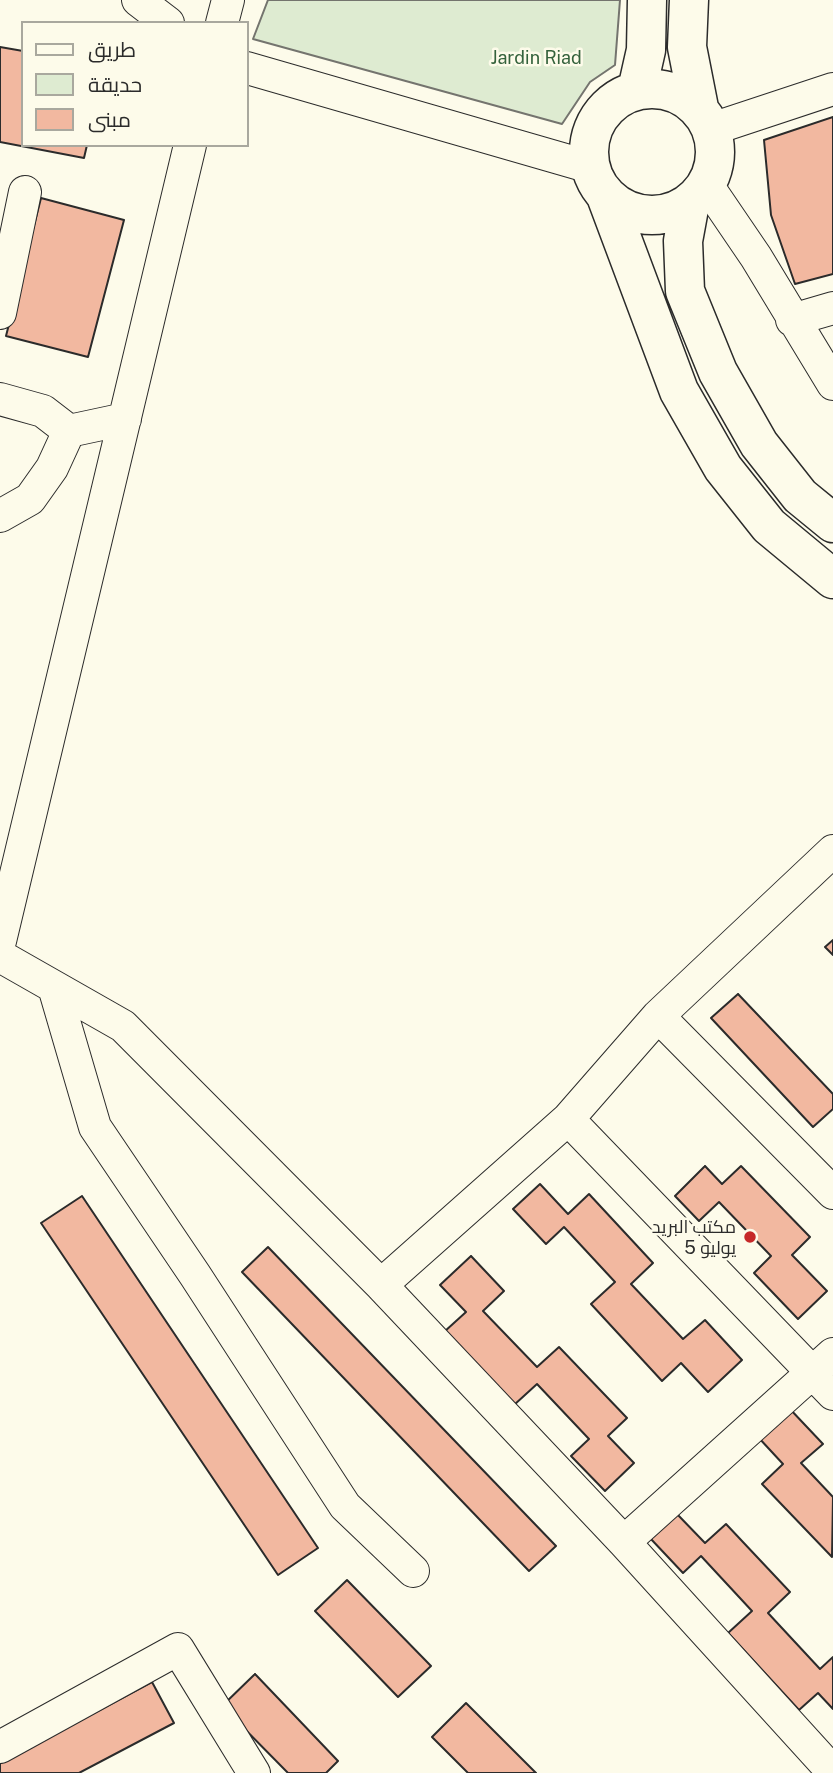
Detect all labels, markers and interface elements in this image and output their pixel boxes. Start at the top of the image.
legend [21,21,248,147]
text: طريق [88,37,136,62]
park label: Jardin Riad [490,47,582,69]
text: حديقة [88,72,142,97]
text: مبنى [88,107,131,132]
place label: مكتب البريد 5 يوليو [652,1216,736,1258]
marker: مكتب البريد 5 يوليو [742,1229,758,1245]

